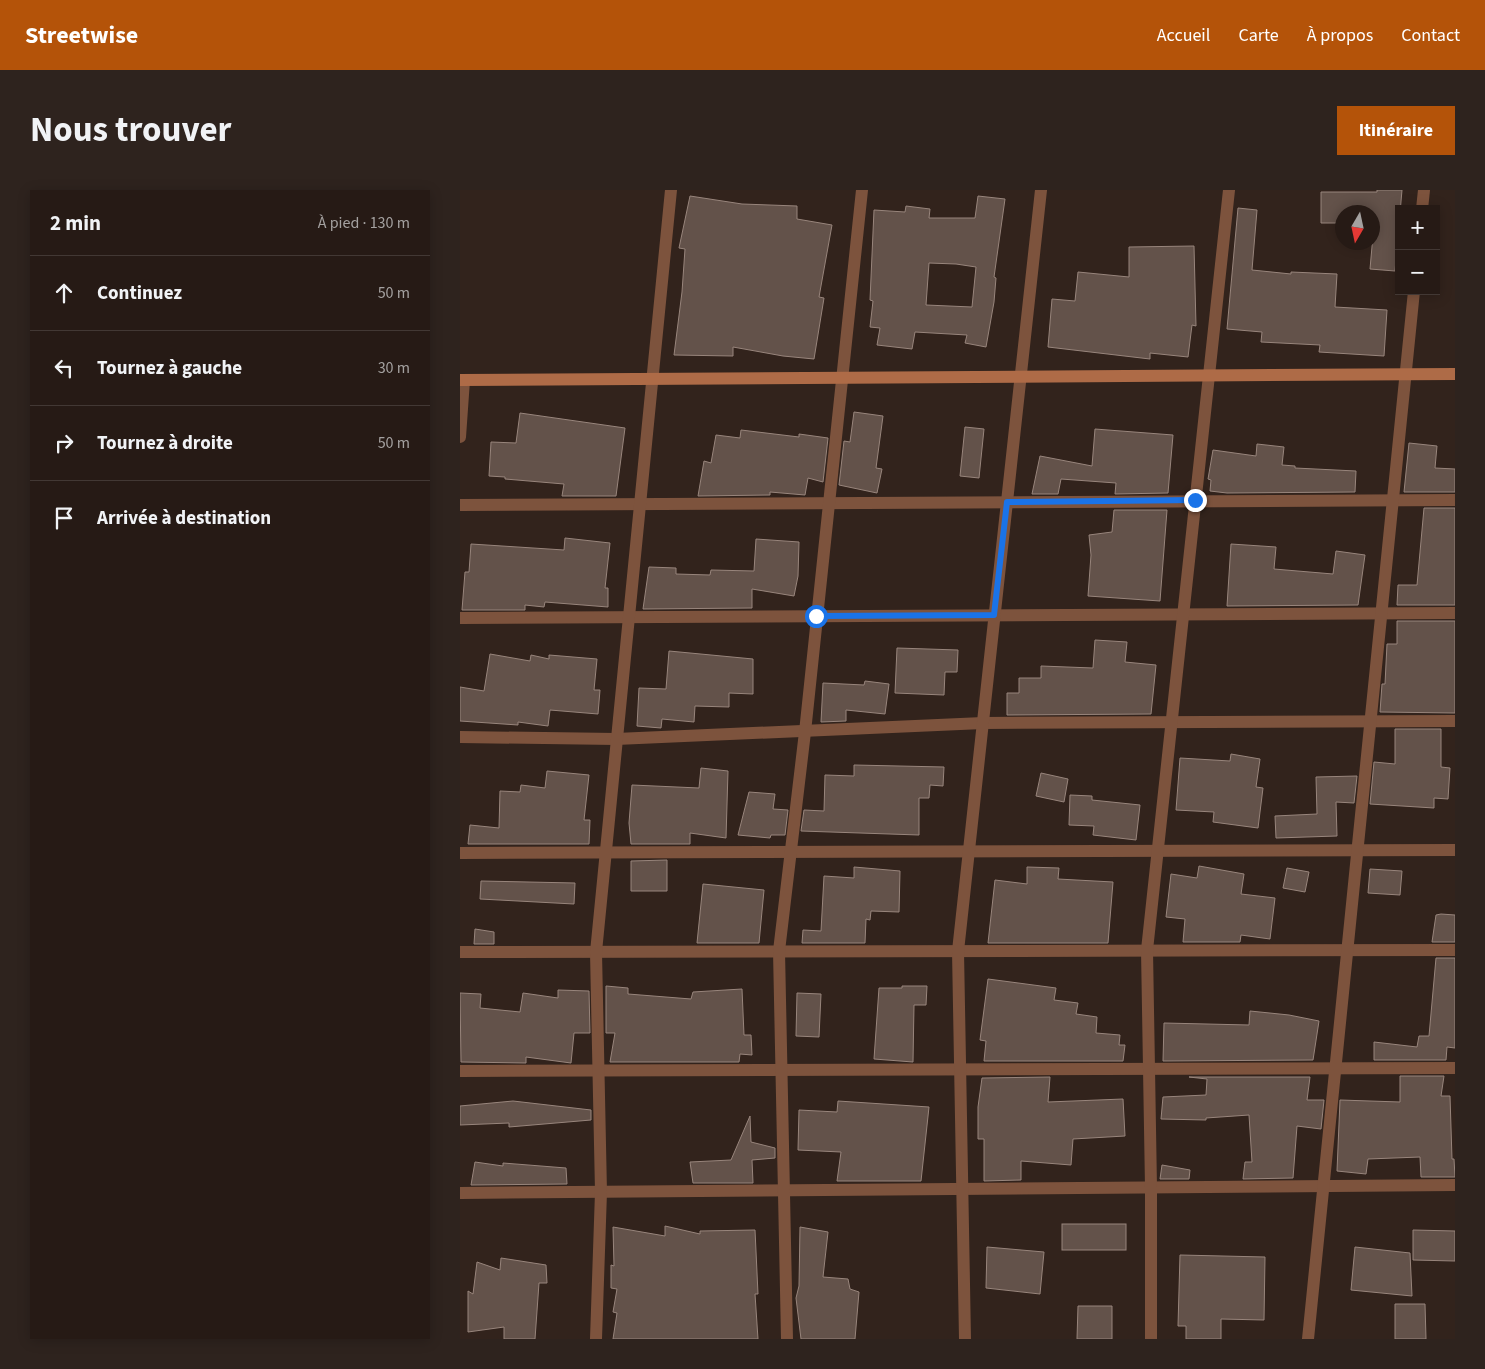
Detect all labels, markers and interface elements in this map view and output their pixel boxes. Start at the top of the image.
text: Streetwise [25,18,138,53]
text: Accueil [1157,23,1210,48]
text: Carte [1238,23,1279,48]
text: À propos [1307,23,1373,48]
text: Contact [1401,23,1460,48]
text: Nous trouver [30,105,231,155]
button: Itinéraire [1337,106,1455,155]
north arrow [1335,205,1380,250]
map controls [1395,205,1440,295]
button: + [1395,205,1440,250]
text: 2 min [50,208,101,238]
text: À pied · 130 m [318,212,410,234]
button: − [1395,250,1440,295]
icon: ahead [50,279,78,307]
text: Continuez [97,280,182,307]
text: 50 m [378,282,410,304]
icon: left [50,354,78,382]
text: Tournez à gauche [97,355,242,382]
text: 30 m [378,357,410,379]
icon: right [50,429,78,457]
text: Tournez à droite [97,430,233,457]
text: 50 m [378,432,410,454]
route end [1184,489,1207,512]
icon: arrive [50,504,78,532]
text: Arrivée à destination [97,505,271,532]
route start [805,605,828,628]

